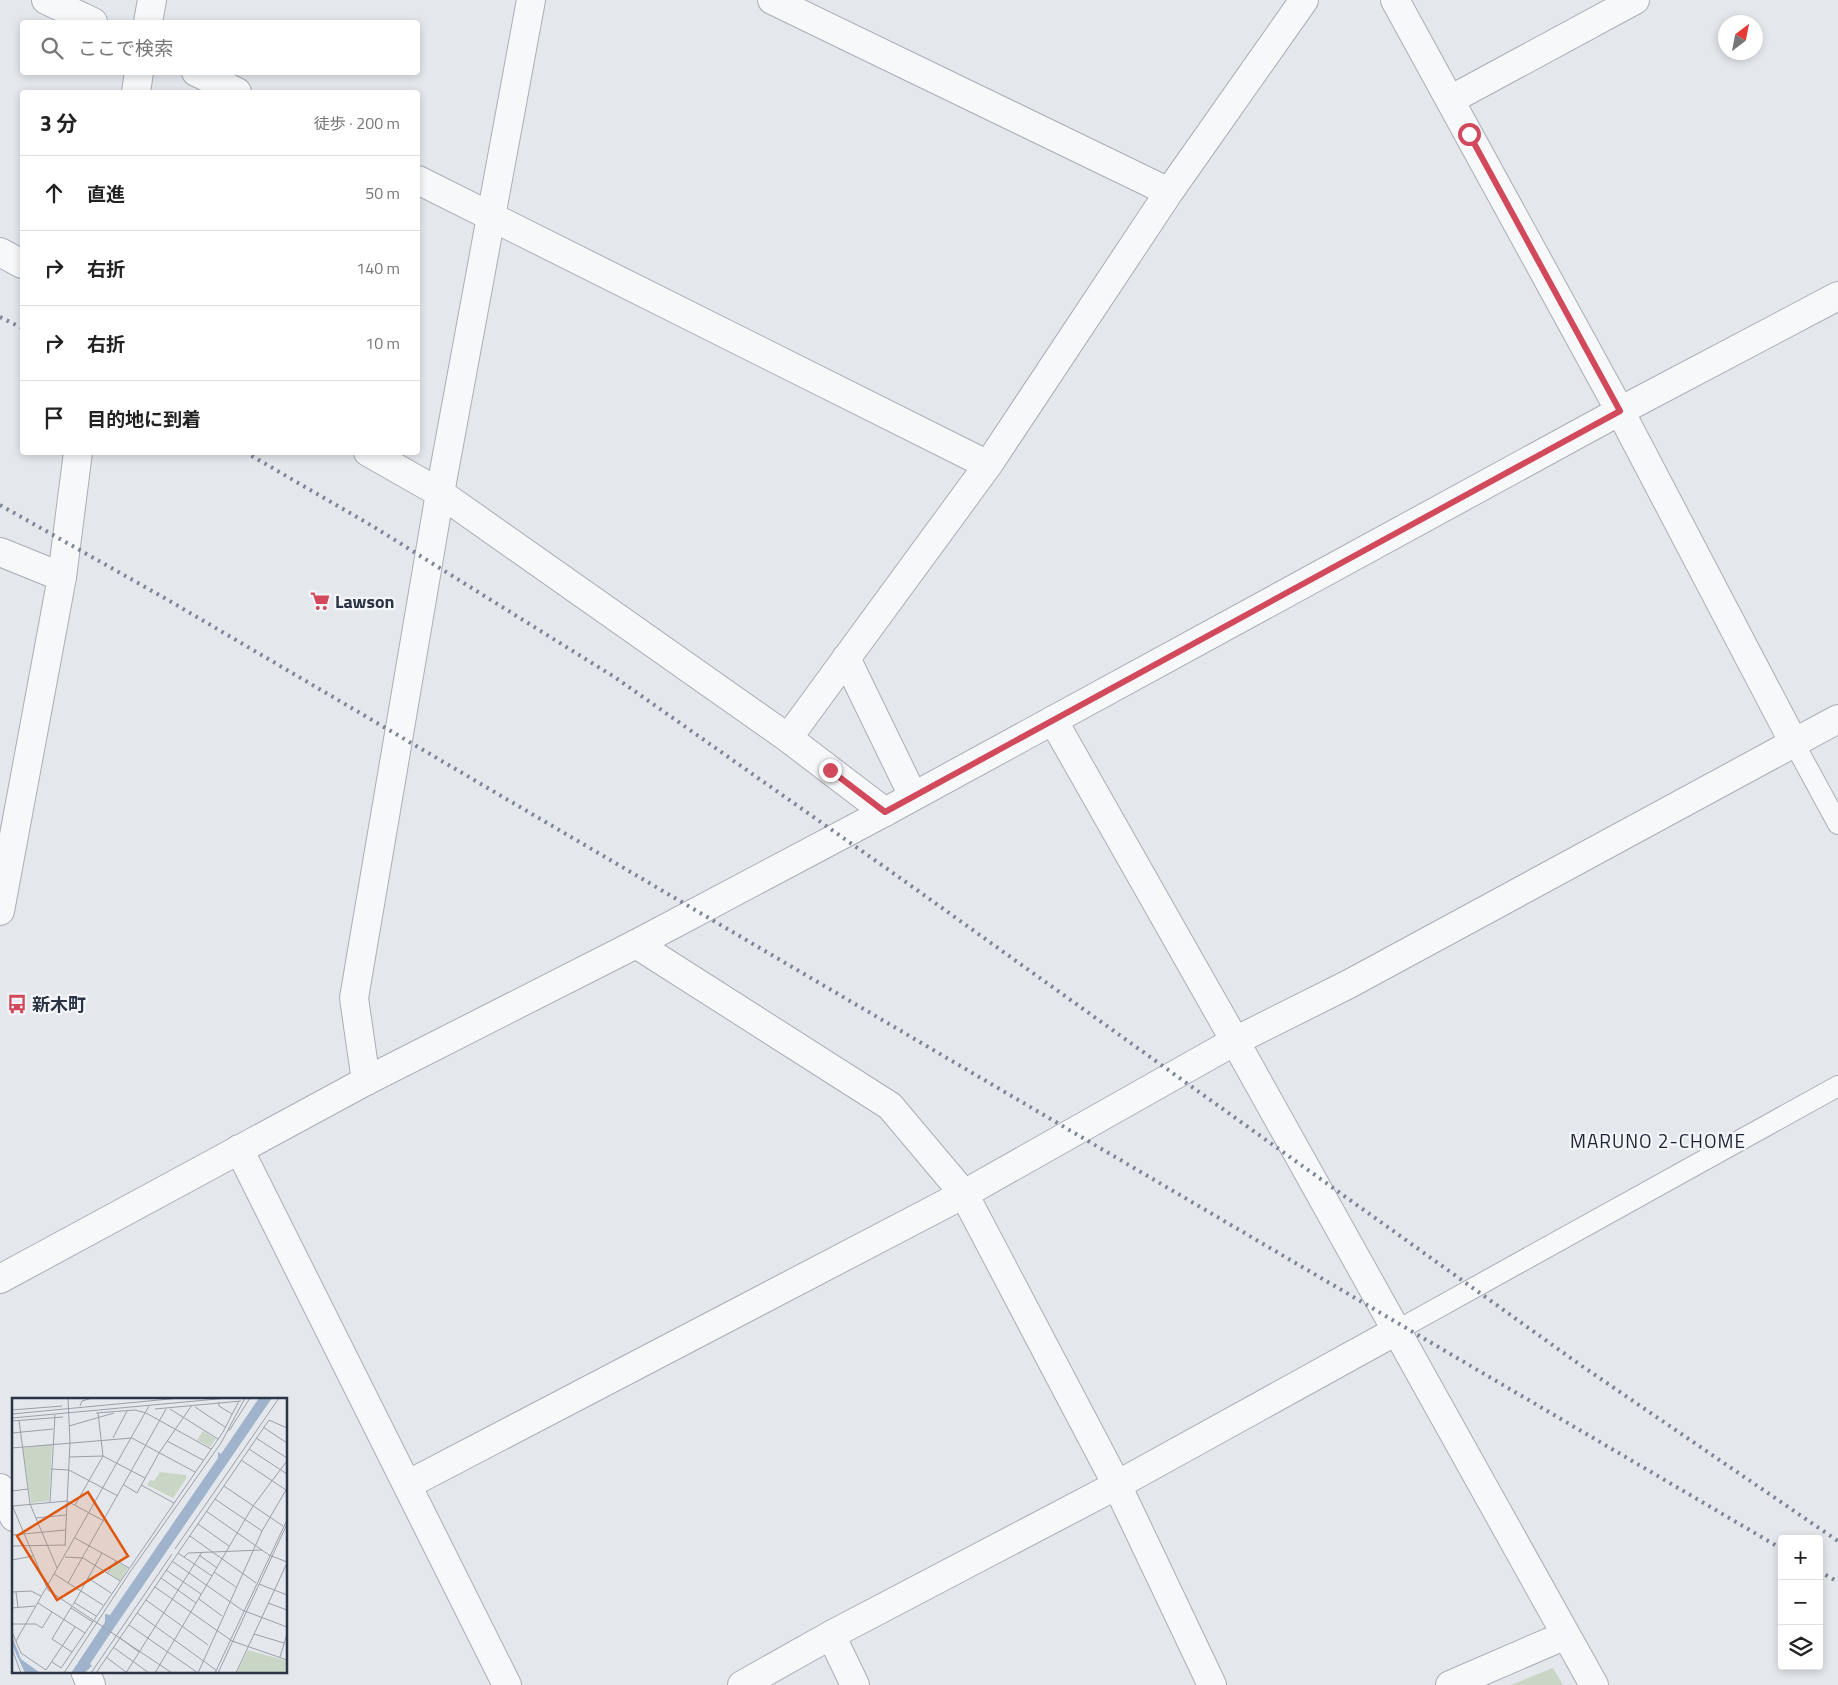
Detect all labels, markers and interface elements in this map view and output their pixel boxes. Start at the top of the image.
north arrow [1718,15,1763,60]
search box [20,20,420,75]
text: ここで検索 [78,33,173,62]
icon: search [38,34,66,62]
text: 3 分 [40,107,77,139]
text: 徒歩 · 200 m [314,111,400,135]
route start [1458,123,1481,146]
icon: ahead [40,179,68,207]
text: 直進 [87,179,125,208]
text: 50 m [365,181,400,205]
icon: right [40,254,68,282]
text: 右折 [87,254,125,283]
text: 140 m [356,256,400,280]
icon: right [40,329,68,357]
text: 右折 [87,329,125,358]
text: 10 m [365,331,400,355]
icon: arrive [40,404,68,432]
text: 目的地に到着 [87,404,201,433]
place label: Lawson [335,588,395,615]
supermarket icon: Lawson [309,590,331,612]
route end [819,759,842,782]
place label: 新木町 [32,991,86,1018]
bus stop icon: 新木町 [6,993,28,1015]
district label: MARUNO 2-CHOME [1570,1126,1746,1155]
inset map [12,1398,288,1672]
map controls [1778,1535,1823,1670]
button: + [1778,1535,1823,1580]
button: − [1778,1580,1823,1625]
button: layers [1778,1625,1823,1670]

